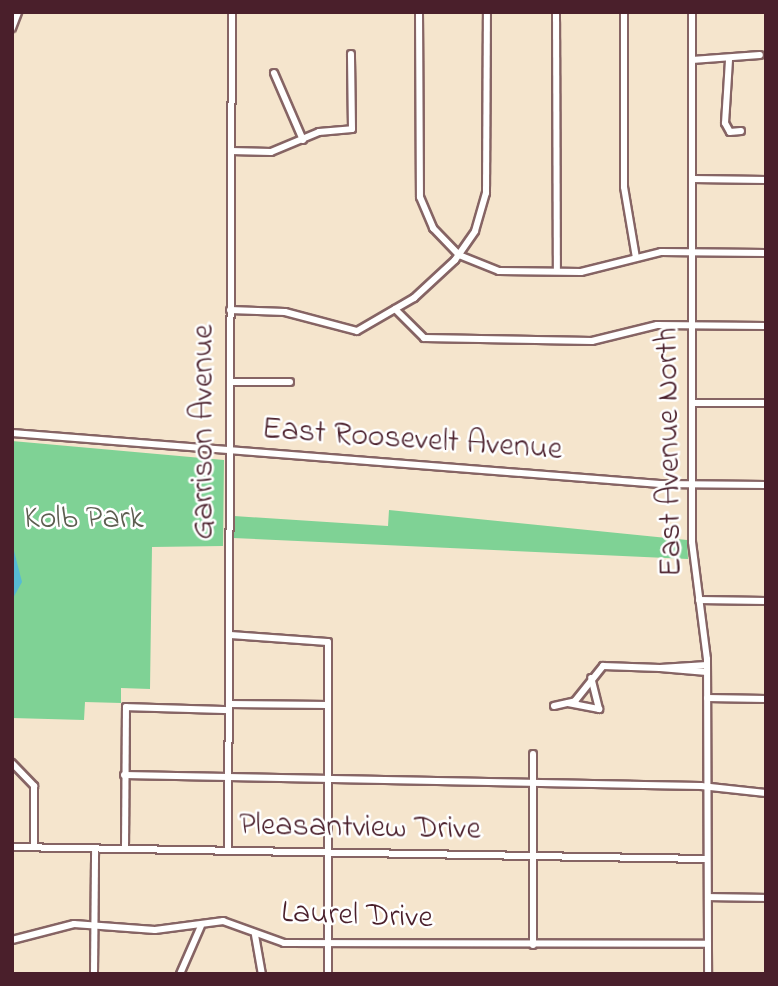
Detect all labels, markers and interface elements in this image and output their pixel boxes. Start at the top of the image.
street label: Garrison Avenue [186,324,224,540]
street label: East Avenue North [650,327,692,577]
street label: East Roosevelt Avenue [261,411,563,471]
park label: Kolb Park [24,501,144,539]
street label: Pleasantview Drive [239,808,481,850]
street label: Laurel Drive [280,895,434,939]

